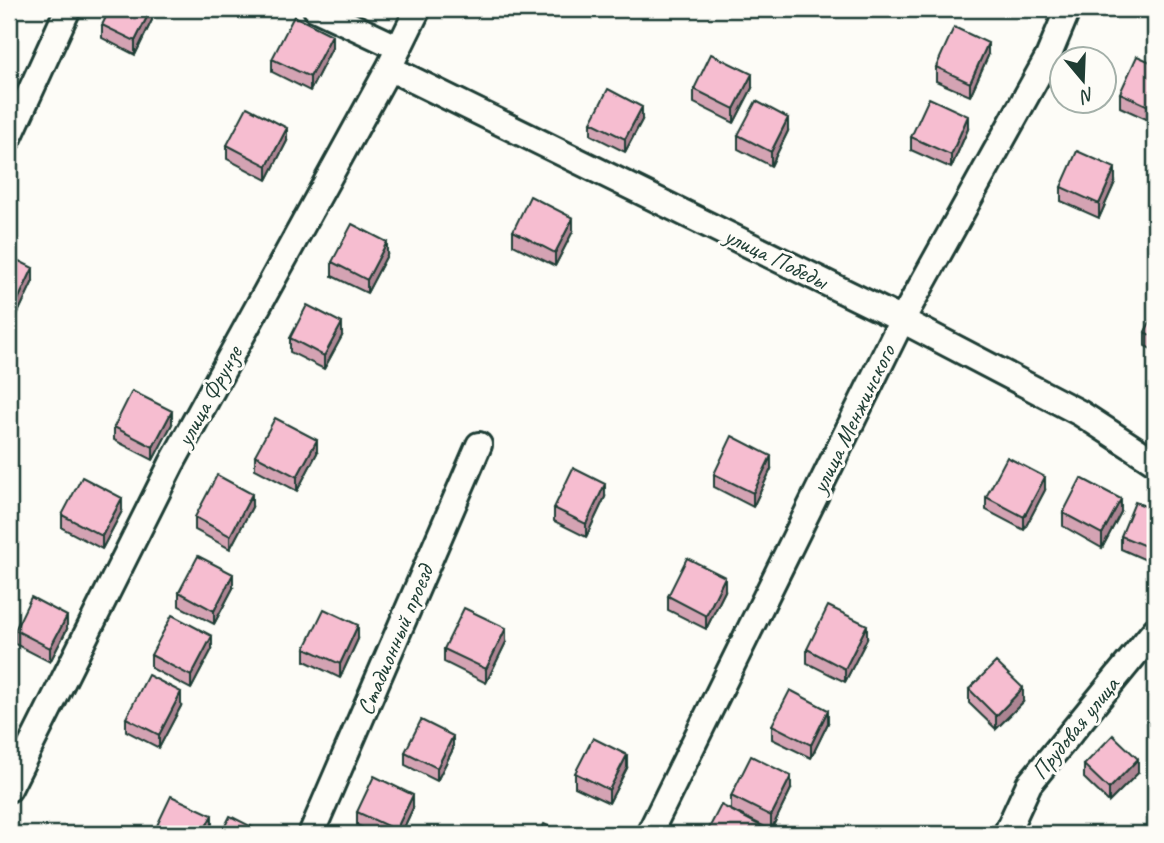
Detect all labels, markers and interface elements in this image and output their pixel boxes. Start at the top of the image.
north arrow [1048,46,1118,116]
text: N [1076,82,1098,109]
street label: улица Победы [718,219,834,297]
street label: улица Менжинского [803,338,903,500]
street label: улица Фрунзе [168,339,250,453]
street label: Стадионный проезд [350,558,441,719]
street label: Прудовая улица [1024,669,1127,785]

